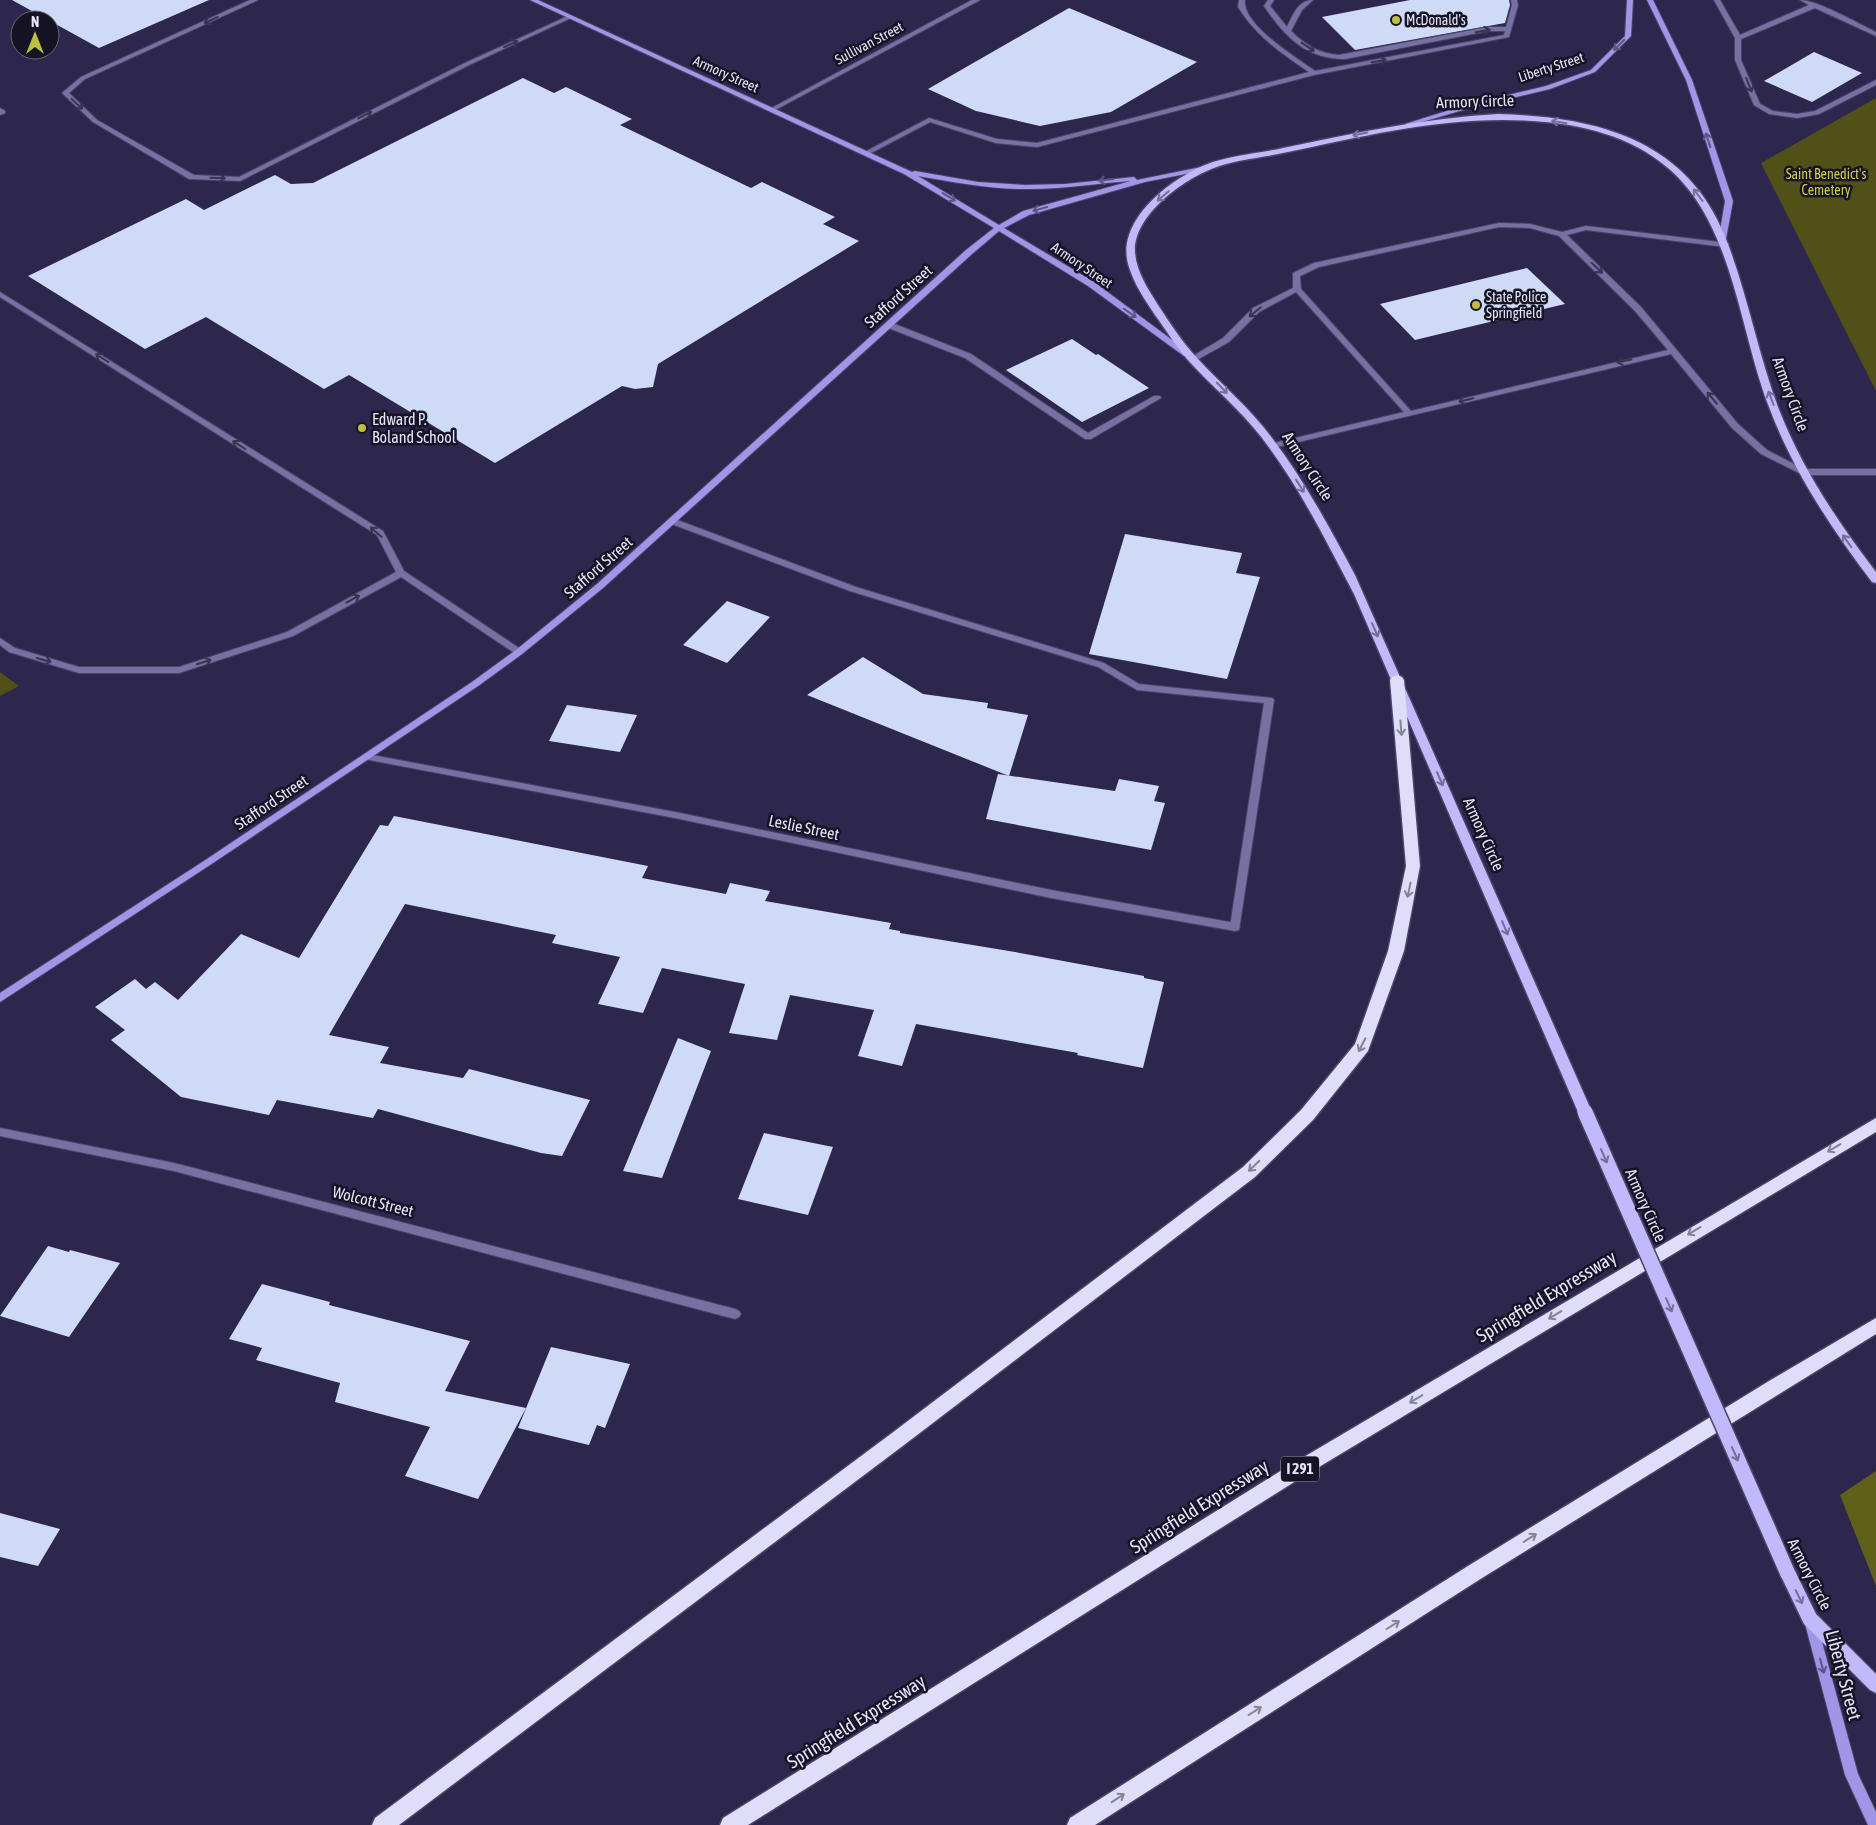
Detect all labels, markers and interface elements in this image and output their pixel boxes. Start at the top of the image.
north arrow [10,10,60,60]
place label: McDonald's [1406,12,1466,28]
text: N [31,14,39,30]
marker: McDonald's [1390,14,1402,26]
one-way arrow [204,16,219,26]
street label: Sullivan Street [832,18,906,68]
one-way arrow [1474,25,1490,35]
one-way arrow [503,39,518,48]
one-way arrow [1613,39,1625,51]
one-way arrow [1300,43,1314,53]
street label: Liberty Street [1516,49,1586,85]
street label: Armory Street [691,52,761,96]
one-way arrow [1370,56,1386,65]
one-way arrow [1744,77,1754,92]
street label: Armory Circle [1436,91,1514,112]
one-way arrow [70,98,83,110]
one-way arrow [357,110,372,120]
one-way arrow [1551,116,1567,126]
one-way arrow [1352,130,1368,139]
one-way arrow [1703,132,1712,148]
park label: Saint Benedict's Cemetery [1786,166,1866,198]
one-way arrow [209,173,225,183]
one-way arrow [1099,175,1115,185]
one-way arrow [1693,189,1704,202]
one-way arrow [1157,191,1170,202]
one-way arrow [942,192,956,202]
one-way arrow [1033,204,1049,214]
street label: Armory Street [1048,239,1116,291]
street label: Stafford Street [861,261,936,331]
one-way arrow [1591,262,1603,274]
place label: State Police Springfield [1486,289,1546,321]
marker: State Police Springfield [1470,299,1482,311]
one-way arrow [1248,307,1261,318]
one-way arrow [1123,308,1137,318]
one-way arrow [95,353,109,363]
street label: Armory Circle [1768,354,1813,434]
one-way arrow [1616,357,1632,367]
one-way arrow [1216,382,1228,395]
one-way arrow [1766,391,1775,407]
one-way arrow [1706,392,1718,405]
one-way arrow [1459,396,1475,406]
place label: Edward P. Boland School [372,410,457,446]
marker: Edward P. Boland School [356,422,368,434]
street label: Armory Circle [1278,428,1337,504]
one-way arrow [233,439,247,449]
one-way arrow [1295,479,1306,493]
one-way arrow [369,527,382,538]
street label: Stafford Street [560,532,636,602]
one-way arrow [1842,534,1852,548]
one-way arrow [346,594,360,604]
one-way arrow [1370,622,1380,637]
one-way arrow [36,655,52,665]
one-way arrow [196,657,212,666]
one-way arrow [1396,720,1406,736]
street label: Stafford Street [231,771,311,833]
one-way arrow [1436,771,1446,786]
street label: Armory Circle [1459,795,1508,874]
street label: Leslie Street [767,811,841,843]
one-way arrow [1403,882,1413,898]
one-way arrow [1500,920,1510,935]
one-way arrow [1357,1037,1366,1052]
one-way arrow [1827,1144,1842,1154]
one-way arrow [1601,1149,1610,1164]
one-way arrow [1248,1160,1261,1172]
street label: Armory Circle [1621,1166,1670,1245]
street label: Wolcott Street [331,1182,416,1220]
one-way arrow [1688,1227,1702,1237]
street label: Springfield Expressway [1472,1245,1620,1346]
one-way arrow [1665,1297,1675,1312]
one-way arrow [1548,1310,1562,1320]
one-way arrow [1409,1394,1423,1404]
one-way arrow [1730,1446,1740,1461]
street label: Springfield Expressway [1126,1454,1273,1558]
road number: I 291 [1281,1456,1319,1482]
one-way arrow [1523,1533,1537,1543]
street label: Armory Circle [1783,1535,1836,1613]
one-way arrow [1794,1589,1804,1604]
one-way arrow [1385,1619,1399,1629]
street label: Liberty Street [1821,1628,1867,1722]
one-way arrow [1818,1658,1828,1674]
street label: Springfield Expressway [783,1669,930,1773]
one-way arrow [1247,1705,1261,1715]
one-way arrow [1111,1793,1125,1804]

